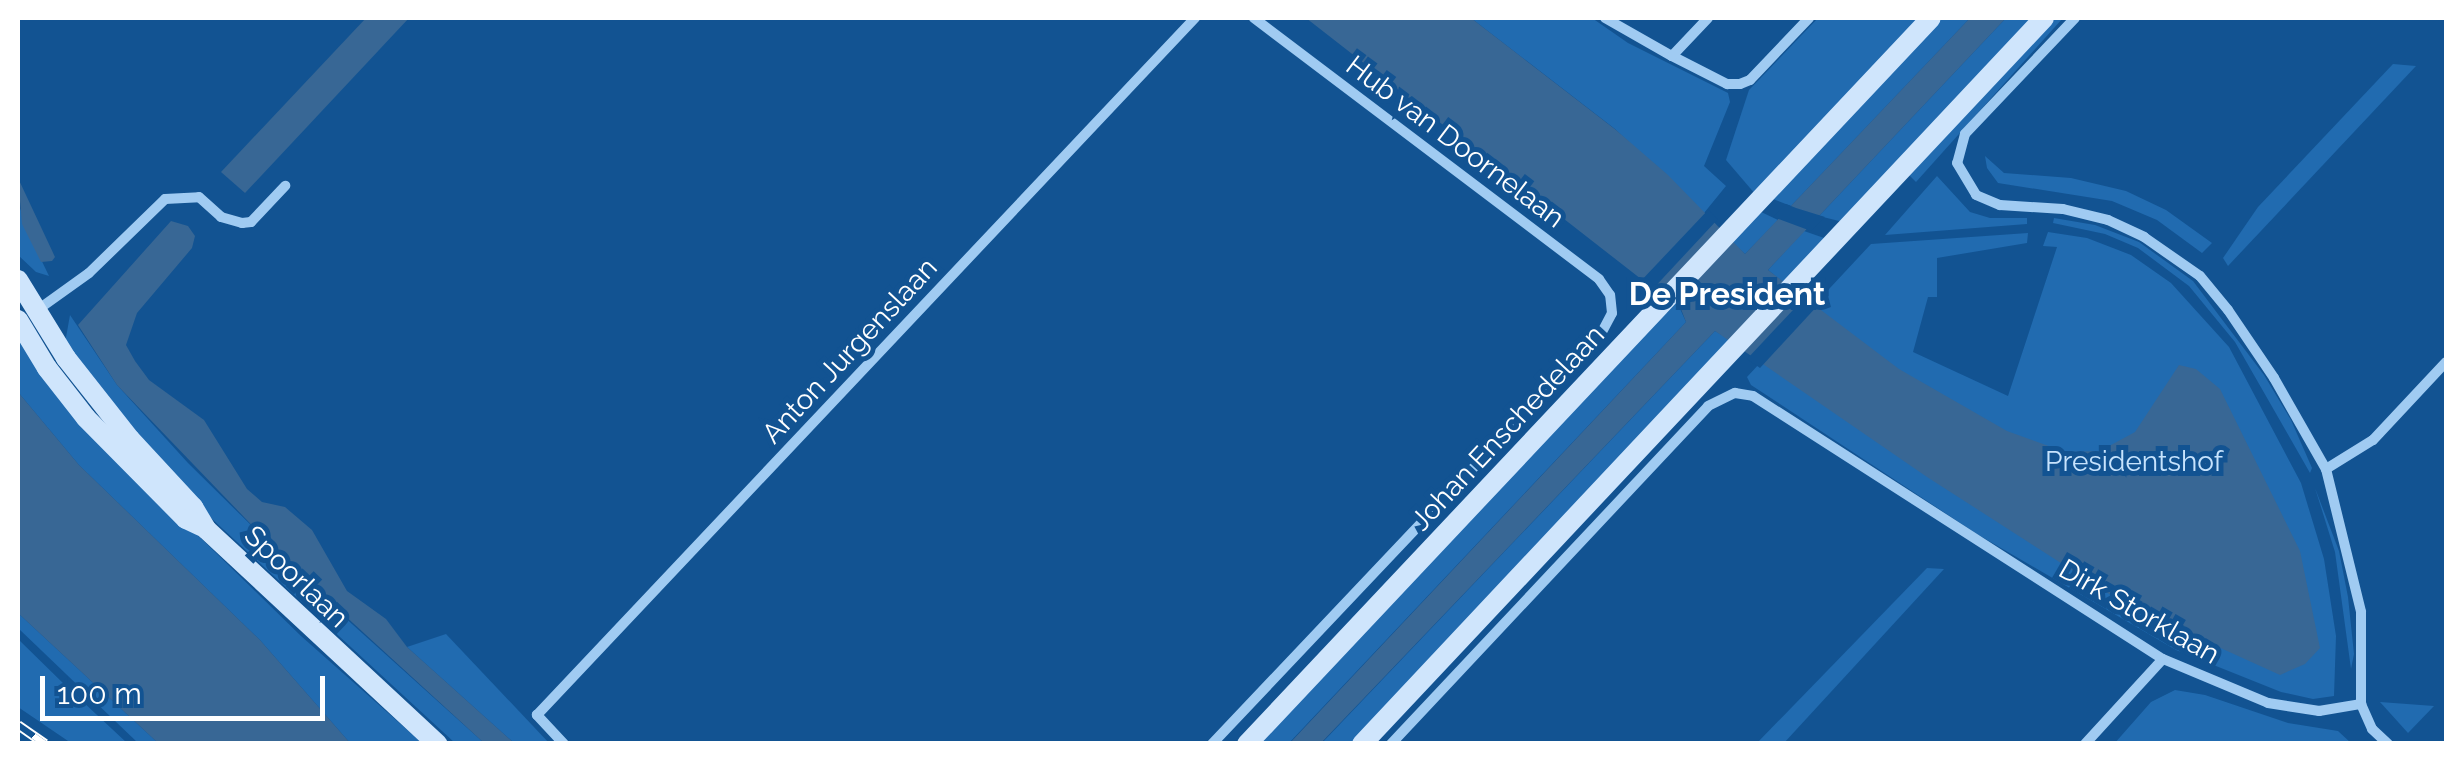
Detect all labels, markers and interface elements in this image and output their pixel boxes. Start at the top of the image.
street label: Hub van Doornelaan [1339,49,1571,235]
street label: Anton Jurgenslaan [755,251,945,451]
district label: De President [1629,275,1825,313]
street label: Johan Enschedelaan [1404,318,1612,538]
park label: Presidentshof [2045,445,2223,479]
street label: Spoorlaan [237,519,355,635]
street label: Dirk Storklaan [2053,553,2225,671]
scale bar [45,656,330,718]
text: 100 m [57,676,142,711]

